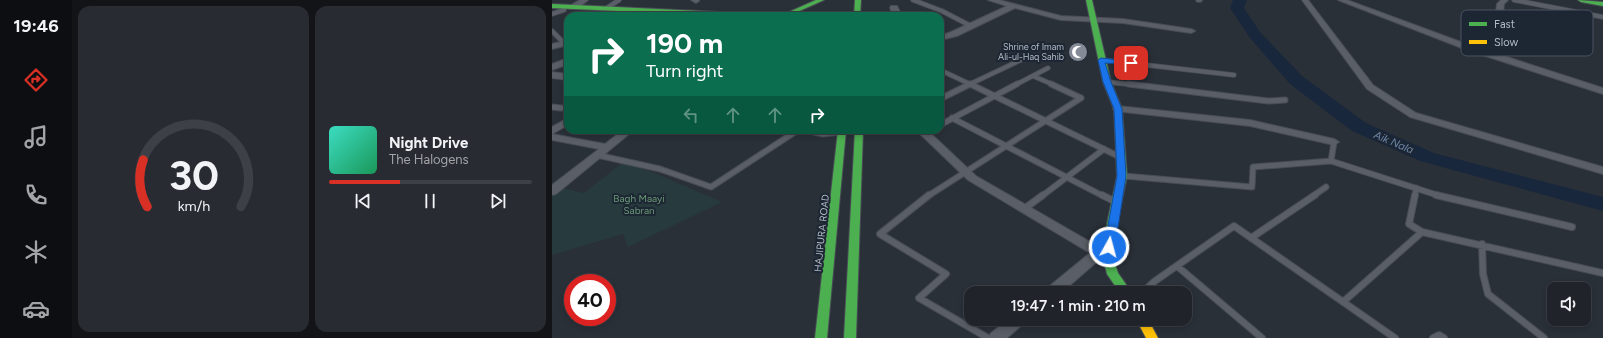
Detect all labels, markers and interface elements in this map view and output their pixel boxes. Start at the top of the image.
legend [1461,10,1593,56]
text: 19:46 [13,15,59,37]
text: Fast [1494,18,1515,31]
text: 190 m [646,26,723,60]
icon: right [580,28,632,80]
text: Slow [1494,36,1518,49]
place label: Shrine of Imam Ali-ul-Haq Sahib [998,41,1064,62]
mosque icon: Shrine of Imam Ali-ul-Haq Sahib [1067,41,1089,63]
pin [1114,46,1148,80]
icon: arrive [1120,52,1142,74]
text: Turn right [646,60,723,82]
icon: directions [22,66,50,94]
icon: left [680,104,702,126]
icon: ahead [722,104,744,126]
icon: ahead [764,104,786,126]
icon: right [806,104,828,126]
icon: music [22,123,50,151]
water label: Aik Nala [1371,128,1416,157]
text: Night Drive [389,134,468,152]
text: 30 [168,150,219,200]
text: The Halogens [389,152,469,167]
icon: phone [22,181,50,209]
icon: previous [352,190,374,212]
icon: pause [419,190,441,212]
icon: next [487,190,509,212]
park label: Bagh Maayi Sabran [613,192,665,217]
street label: HAJIPURA ROAD [811,193,832,273]
text: km/h [177,197,210,215]
position arrow [1088,226,1130,268]
icon: climate [22,238,50,266]
speed limit sign: 40 [564,274,616,326]
map controls [1547,282,1591,326]
button: sound [1547,282,1591,326]
icon: car [22,295,50,323]
text: 19:47 · 1 min · 210 m [1010,297,1146,315]

